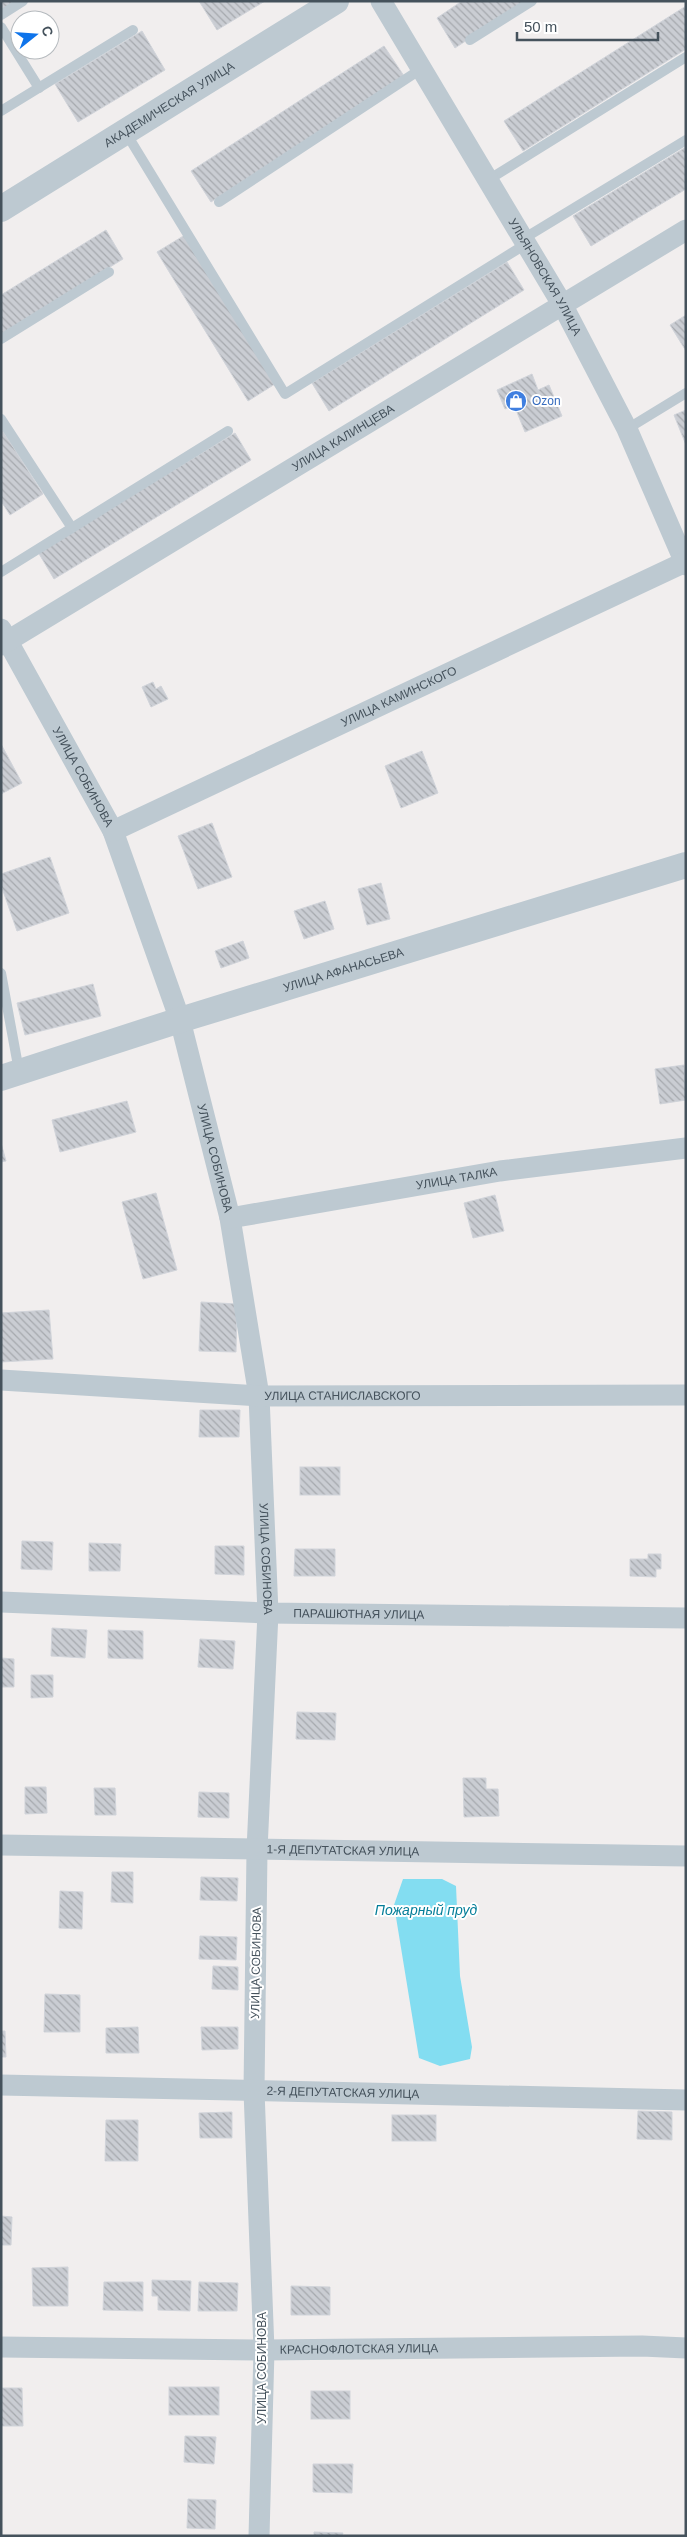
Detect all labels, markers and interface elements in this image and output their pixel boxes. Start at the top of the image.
north arrow [10,10,60,60]
scale bar [517,10,658,42]
text: 50 m [524,18,557,35]
text: С [38,24,57,38]
street label: АКАДЕМИЧЕСКАЯ УЛИЦА [102,59,237,150]
street label: УЛЬЯНОВСКАЯ УЛИЦА [505,216,584,338]
shop icon: Ozon [504,389,528,413]
place label: Ozon [532,394,561,408]
street label: УЛИЦА КАЛИНЦЕВА [289,401,397,474]
street label: УЛИЦА КАМИНСКОГО [339,663,459,730]
street label: УЛИЦА СОБИНОВА [50,724,116,829]
street label: УЛИЦА АФАНАСЬЕВА [281,945,405,995]
street label: УЛИЦА СОБИНОВА [194,1102,235,1214]
street label: УЛИЦА ТАЛКА [415,1165,498,1192]
street label: УЛИЦА СТАНИСЛАВСКОГО [264,1389,421,1403]
street label: УЛИЦА СОБИНОВА [256,1503,275,1615]
street label: ПАРАШЮТНАЯ УЛИЦА [293,1606,424,1622]
street label: 1-Я ДЕПУТАТСКАЯ УЛИЦА [266,1842,419,1859]
water label: Пожарный пруд [375,1902,477,1918]
street label: УЛИЦА СОБИНОВА [248,1907,264,2019]
street label: 2-Я ДЕПУТАТСКАЯ УЛИЦА [266,2084,419,2101]
street label: УЛИЦА СОБИНОВА [255,2312,269,2424]
street label: КРАСНОФЛОТСКАЯ УЛИЦА [280,2341,438,2357]

